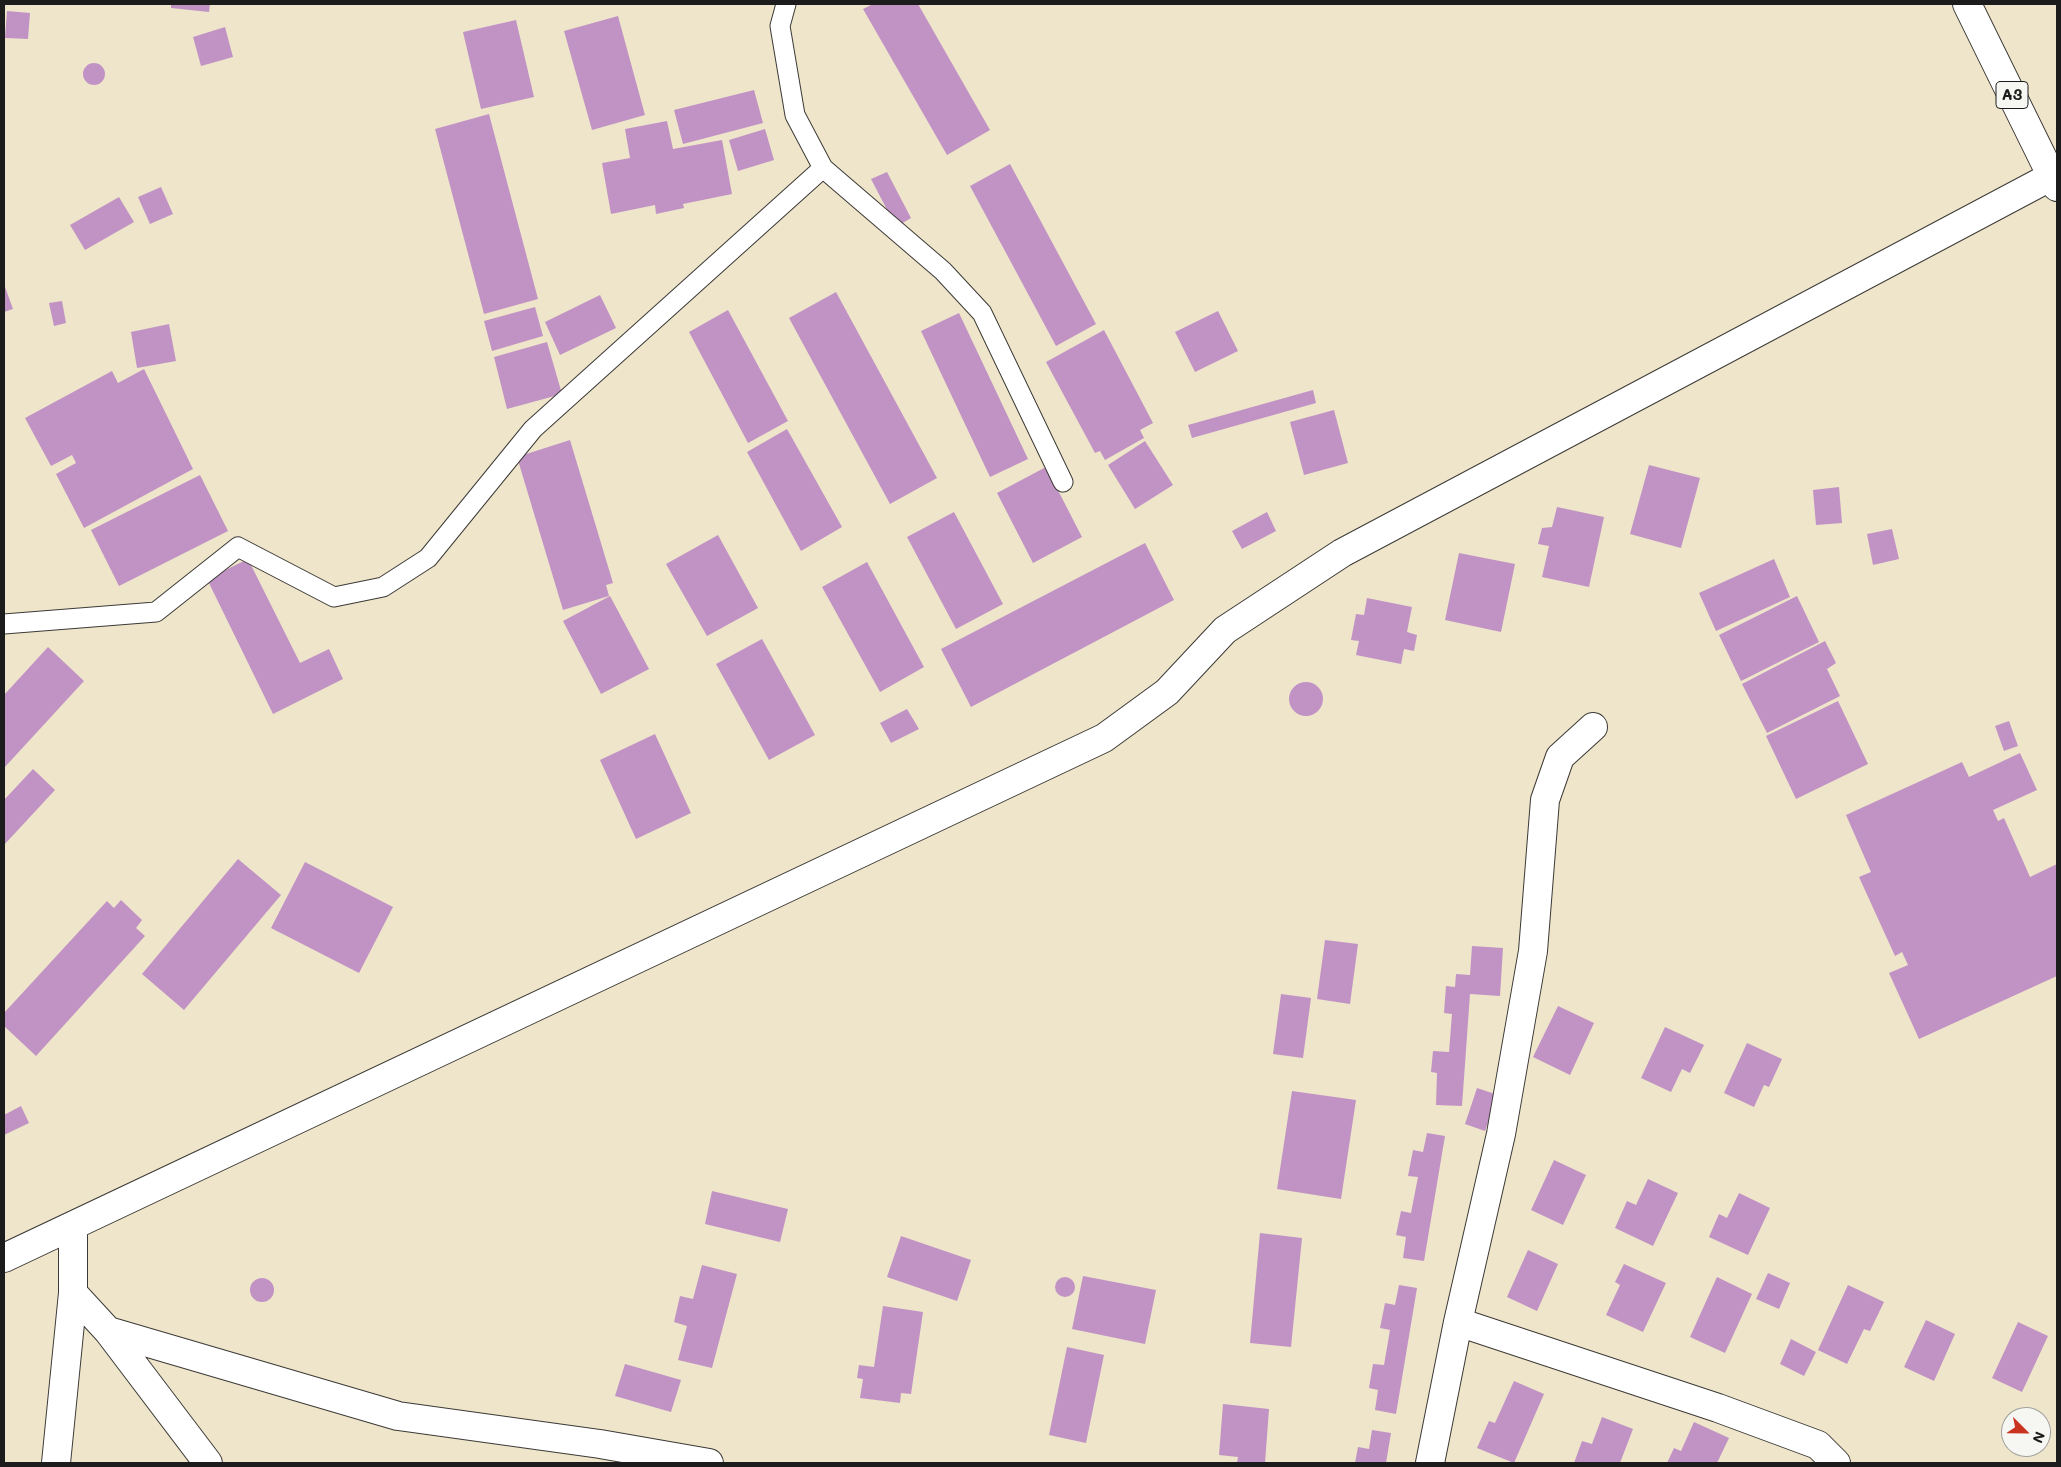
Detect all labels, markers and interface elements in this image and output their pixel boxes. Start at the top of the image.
road number: A3 [1996,82,2028,108]
north arrow [2001,1407,2051,1457]
text: N [2029,1429,2050,1446]

